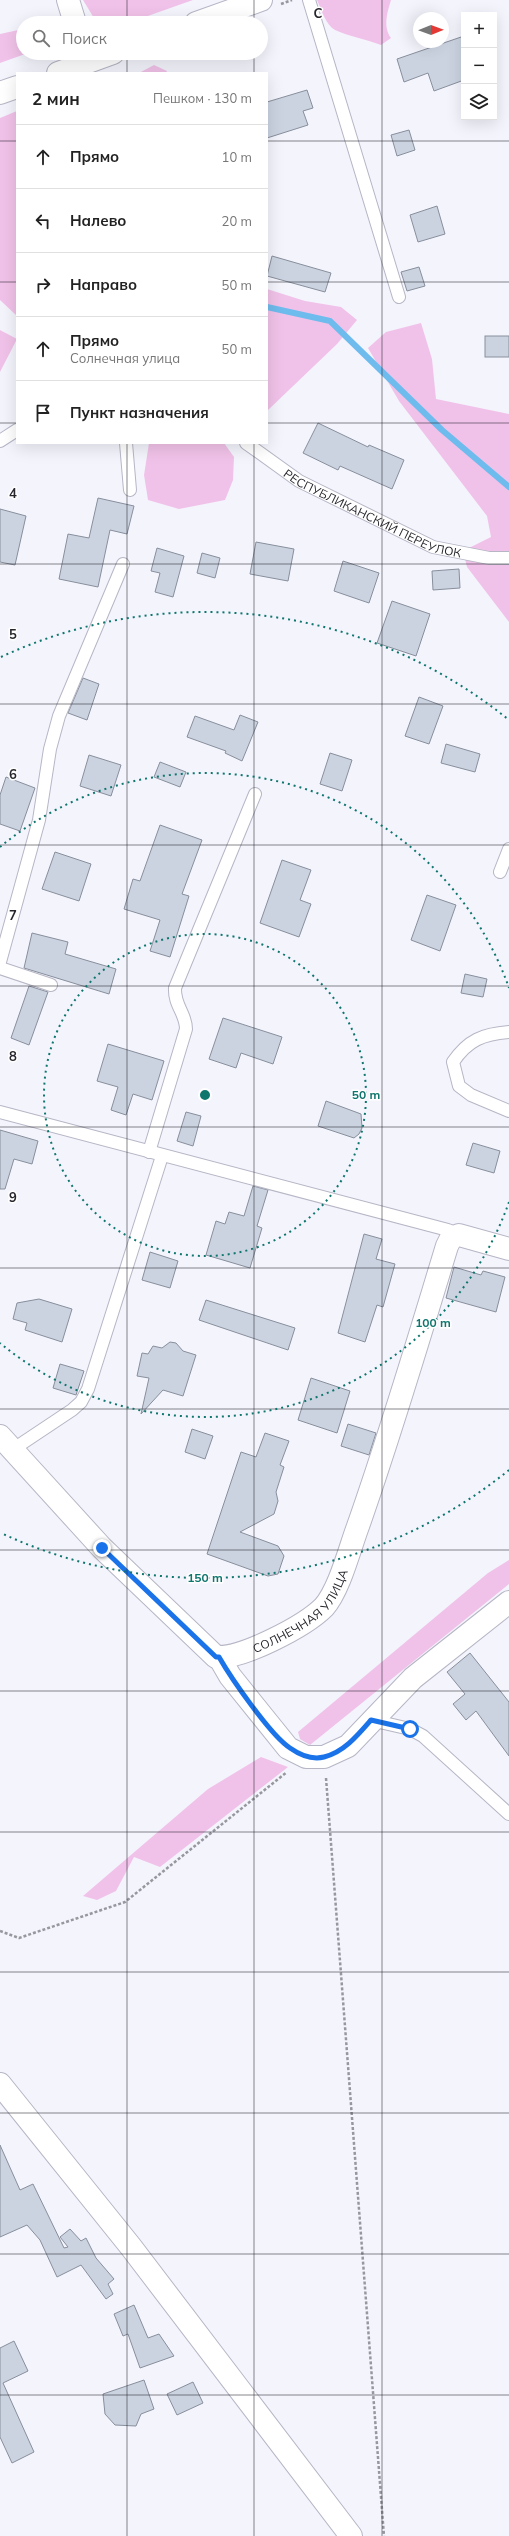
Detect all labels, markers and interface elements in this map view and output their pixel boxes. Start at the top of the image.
text: C [314,5,323,21]
north arrow [413,12,449,48]
map controls [461,12,497,120]
button: + [461,12,497,48]
search box [16,16,268,60]
icon: search [30,27,52,49]
text: Поиск [62,29,107,48]
button: − [461,48,497,84]
button: layers [461,84,497,120]
text: 2 мин [32,88,80,109]
text: Пешком · 130 m [153,90,252,106]
icon: ahead [32,146,54,168]
text: Прямо [70,147,119,166]
text: 10 m [222,149,252,165]
icon: left [32,210,54,232]
text: Налево [70,211,126,230]
text: 20 m [222,213,252,229]
icon: right [32,274,54,296]
text: Направо [70,275,137,294]
text: 50 m [222,277,252,293]
text: Прямо [70,331,119,350]
icon: ahead [32,338,54,360]
text: 50 m [222,341,252,357]
text: Солнечная улица [70,350,180,366]
icon: arrive [32,402,54,424]
text: Пункт назначения [70,403,209,422]
street label: РЕСПУБЛИКАНСКИЙ ПЕРЕУЛОК [281,465,463,560]
text: 4 [9,485,17,501]
text: 5 [9,626,17,642]
text: 6 [9,766,17,782]
text: 7 [9,907,17,923]
text: 8 [9,1048,17,1064]
text: 50 m [352,1087,380,1102]
centre of rings [198,1088,212,1102]
text: 9 [9,1189,17,1205]
text: 100 m [415,1315,451,1330]
route end [93,1539,111,1557]
street label: СОЛНЕЧНАЯ УЛИЦА [250,1567,350,1655]
text: 150 m [187,1570,223,1585]
route start [401,1720,419,1738]

